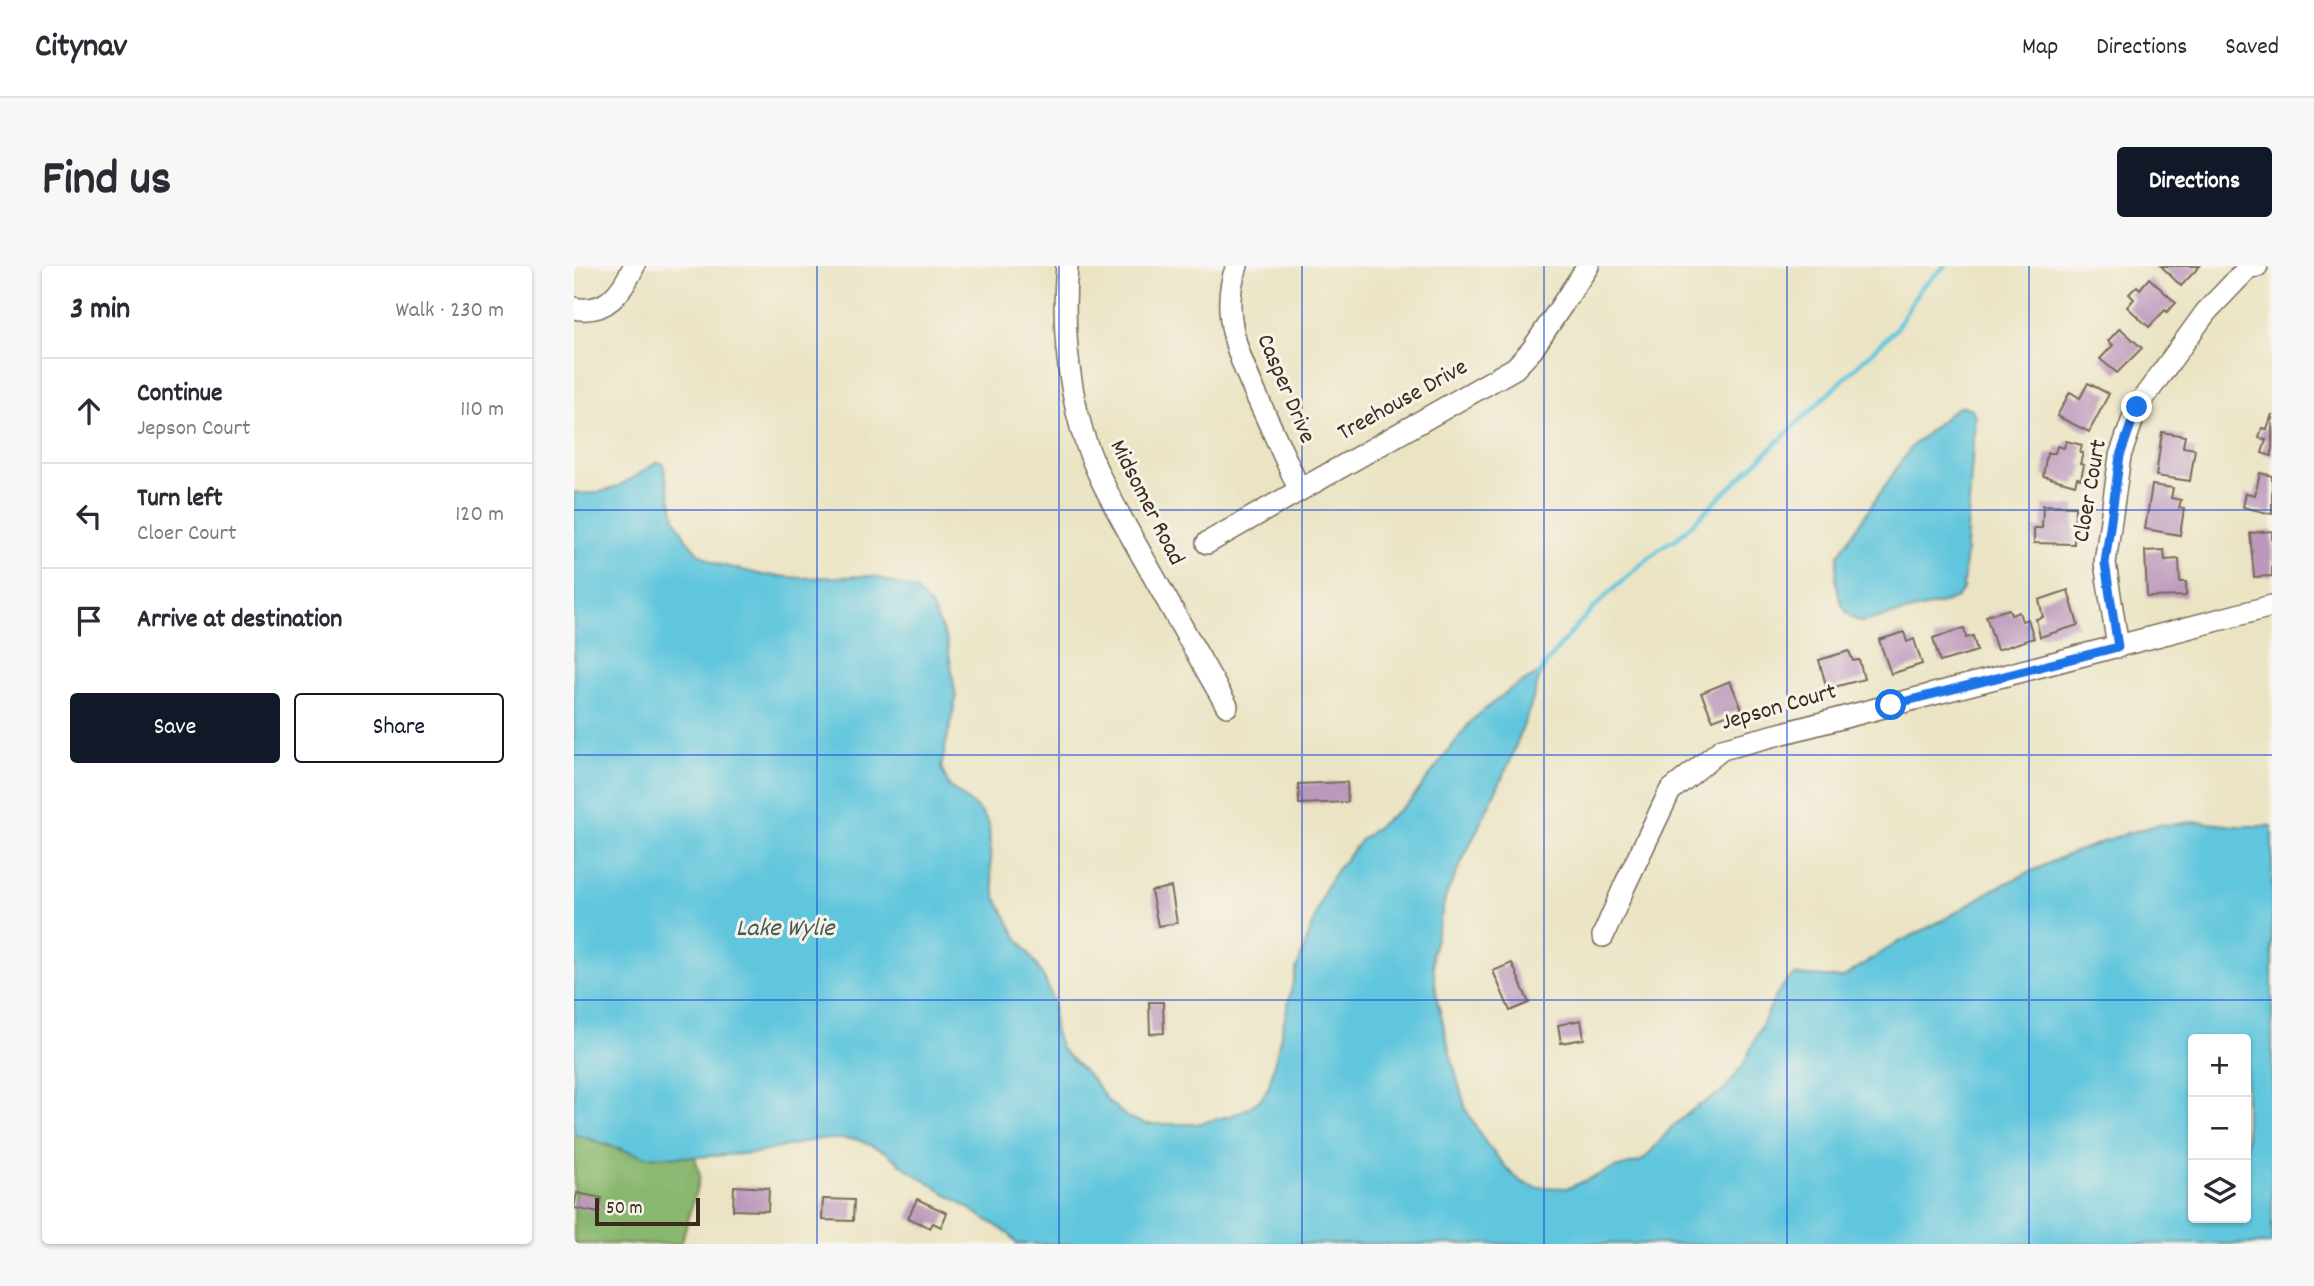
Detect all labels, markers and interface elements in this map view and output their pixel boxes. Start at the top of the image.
text: Citynav [35,25,127,72]
text: Map [2022,31,2058,65]
text: Directions [2096,31,2187,65]
text: Saved [2225,31,2279,65]
text: Find us [42,147,171,217]
button: Directions [2117,147,2272,217]
text: 3 min [70,290,130,333]
text: Walk · 230 m [395,295,504,328]
street label: Casper Drive [1247,329,1323,449]
street label: Treehouse Drive [1332,351,1474,451]
text: Continue [137,376,222,413]
route end [2121,391,2152,422]
icon: ahead [70,392,108,430]
text: 110 m [460,394,504,427]
text: Jepson Court [137,413,250,446]
street label: Midsomer Road [1100,434,1192,572]
street label: Cloer Court [2065,437,2117,545]
text: Turn left [137,481,223,518]
icon: left [70,497,108,535]
text: 120 m [455,499,504,532]
text: Cloer Court [137,518,237,551]
icon: arrive [70,602,108,640]
text: Arrive at destination [137,602,342,639]
street label: Jepson Court [1717,675,1841,741]
route start [1875,689,1906,720]
button: Save [70,693,280,763]
button: Share [294,693,504,763]
water label: Lake Wylie [736,911,836,948]
map controls [2188,1034,2251,1223]
button: + [2188,1034,2251,1097]
button: − [2188,1097,2251,1160]
button: layers [2188,1160,2251,1223]
scale bar [595,1195,700,1227]
text: 50 m [606,1196,643,1223]

